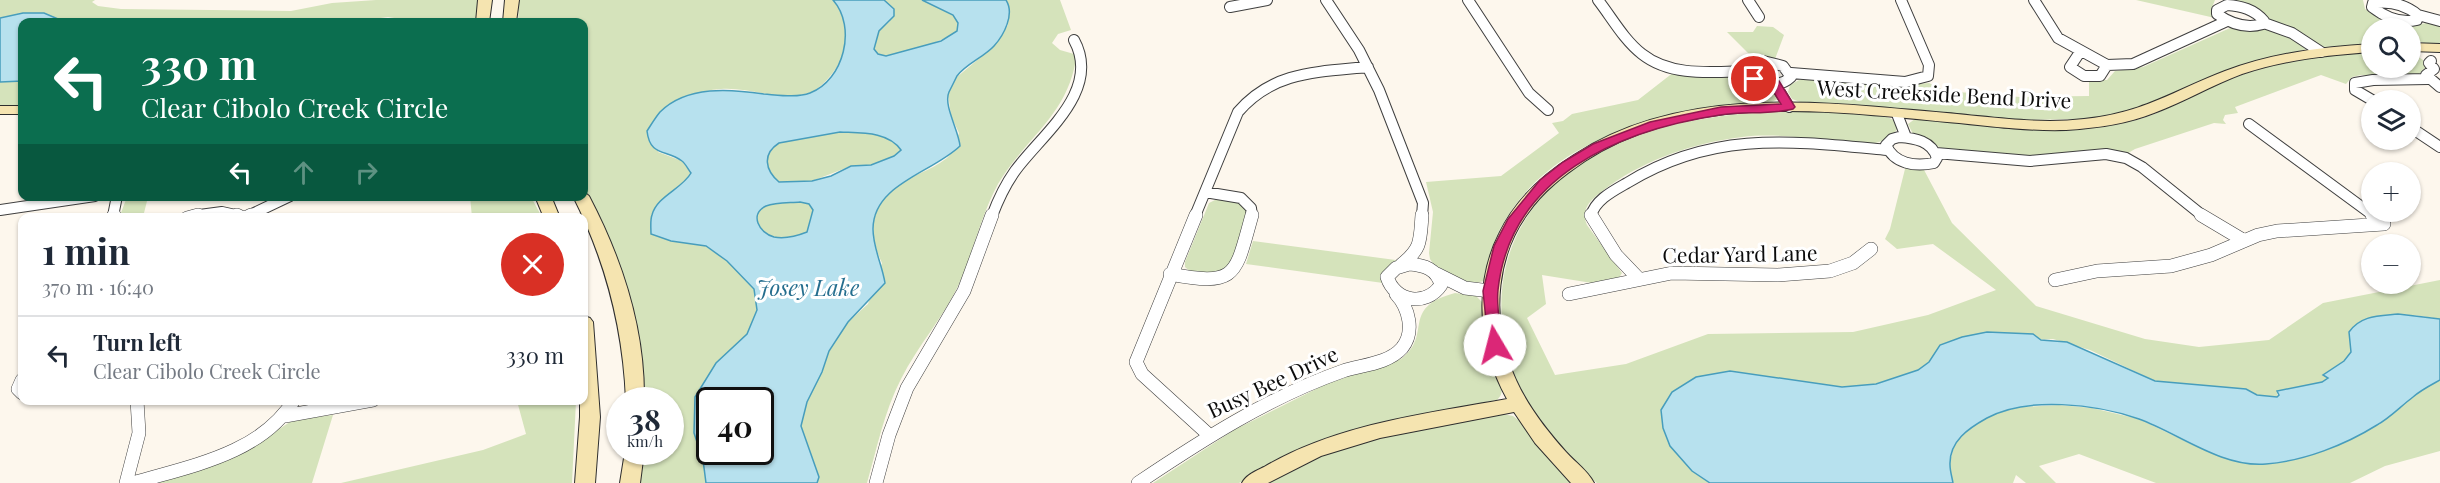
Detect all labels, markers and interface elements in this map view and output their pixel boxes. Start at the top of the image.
map controls [2361,18,2421,294]
button: search [2361,18,2421,78]
text: 330 m [141,35,257,91]
icon: left [42,42,120,120]
pin [1728,53,1779,104]
icon: arrive [1737,62,1770,95]
street label: West Creekside Bend Drive [1815,72,2072,114]
text: Clear Cibolo Creek Circle [141,89,448,125]
button: layers [2361,90,2421,150]
icon: left [224,156,257,189]
icon: ahead [287,156,320,189]
icon: right [350,156,383,189]
button: + [2361,162,2421,222]
text: 1 min [42,226,130,274]
button: close [501,233,564,296]
button: − [2361,234,2421,294]
street label: Cedar Yard Lane [1662,238,1818,268]
water label: Josey Lake [757,272,860,302]
text: 370 m · 16:40 [42,273,154,300]
position arrow [1463,313,1527,377]
text: Turn left [93,327,182,357]
icon: left [42,339,75,372]
street label: Busy Bee Drive [1202,339,1342,424]
text: 330 m [506,340,564,370]
text: Clear Cibolo Creek Circle [93,357,321,384]
speed limit sign: 40 [696,387,774,465]
text: 38 [629,399,661,439]
text: km/h [627,431,663,451]

